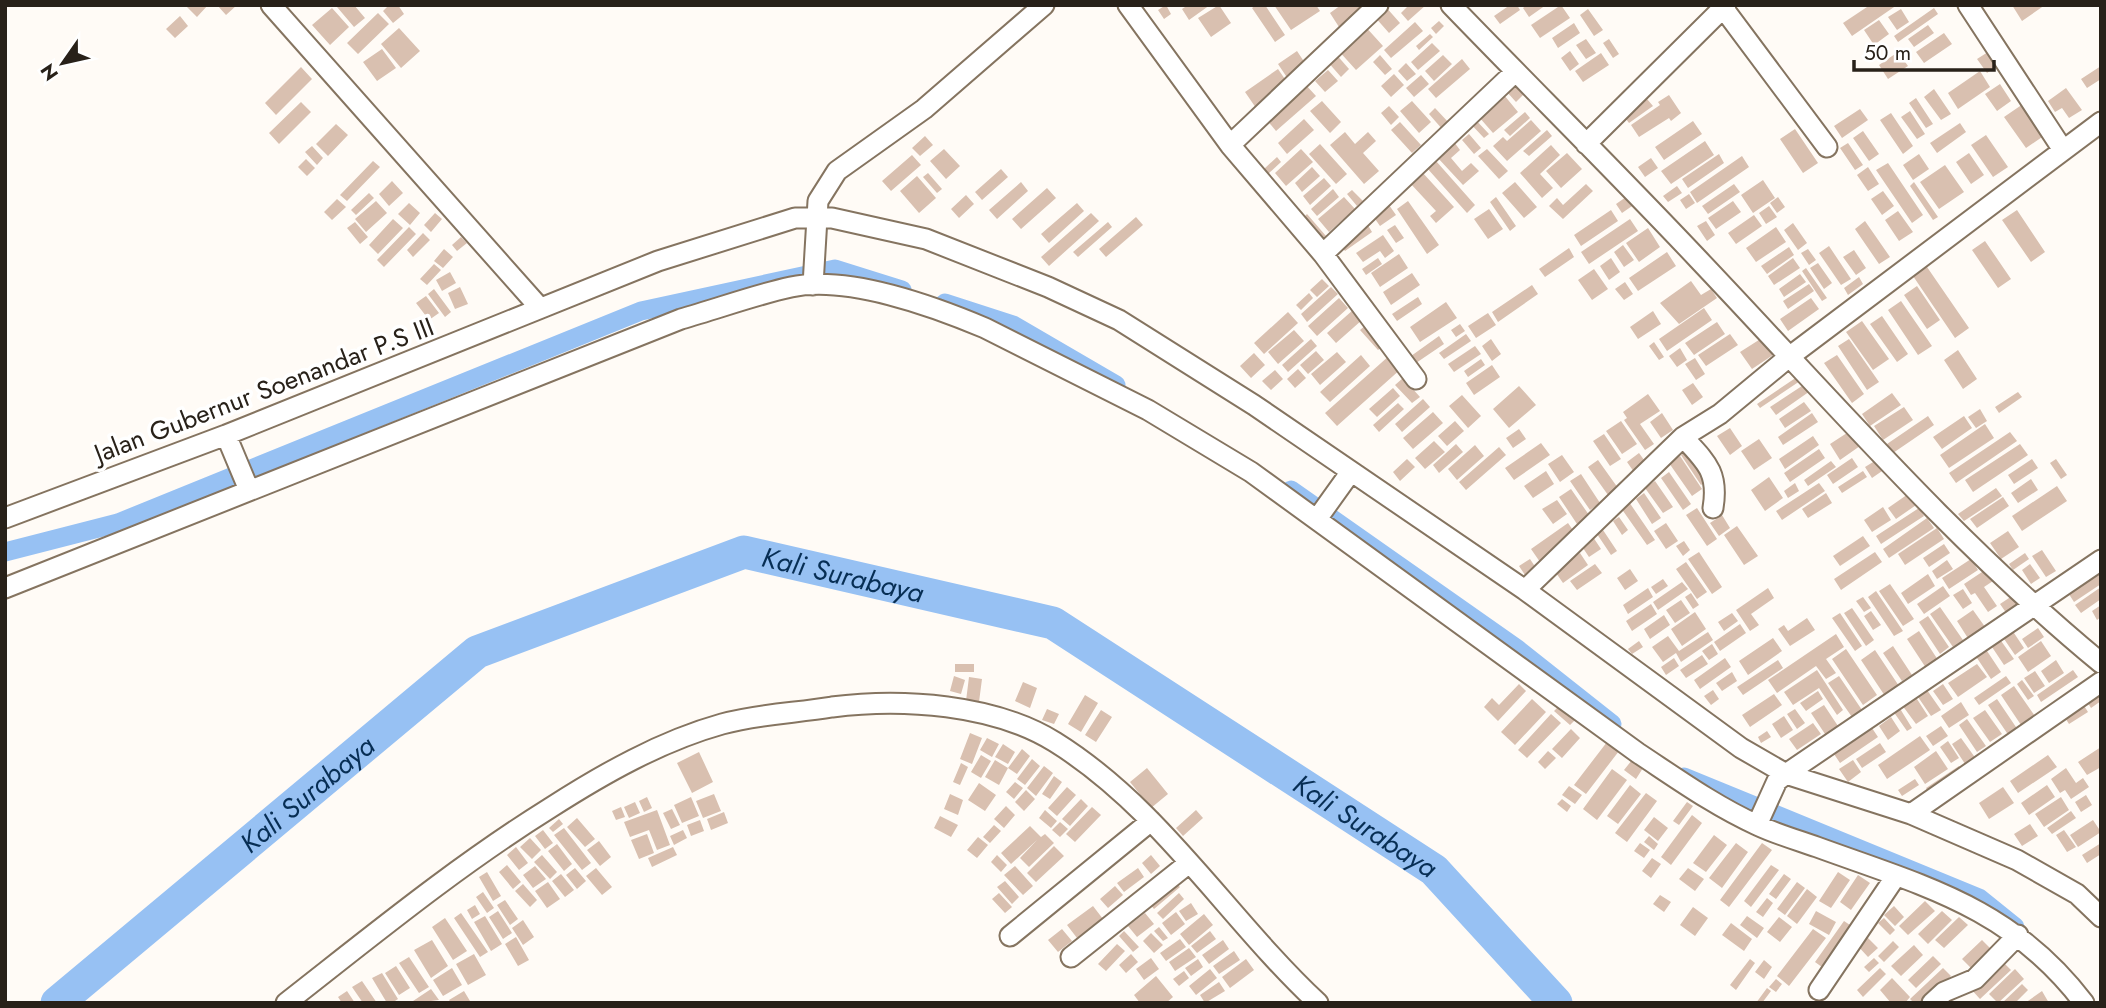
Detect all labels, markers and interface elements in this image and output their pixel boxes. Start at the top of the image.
north arrow [28,28,98,98]
scale bar [1854,28,1994,72]
text: 50 m [1864,38,1911,68]
text: N [34,58,65,86]
street label: Jalan Gubernur Soenandar P.S III [86,308,439,473]
water label: Kali Surabaya [758,537,928,614]
water label: Kali Surabaya [231,725,384,863]
water label: Kali Surabaya [1285,764,1446,888]

